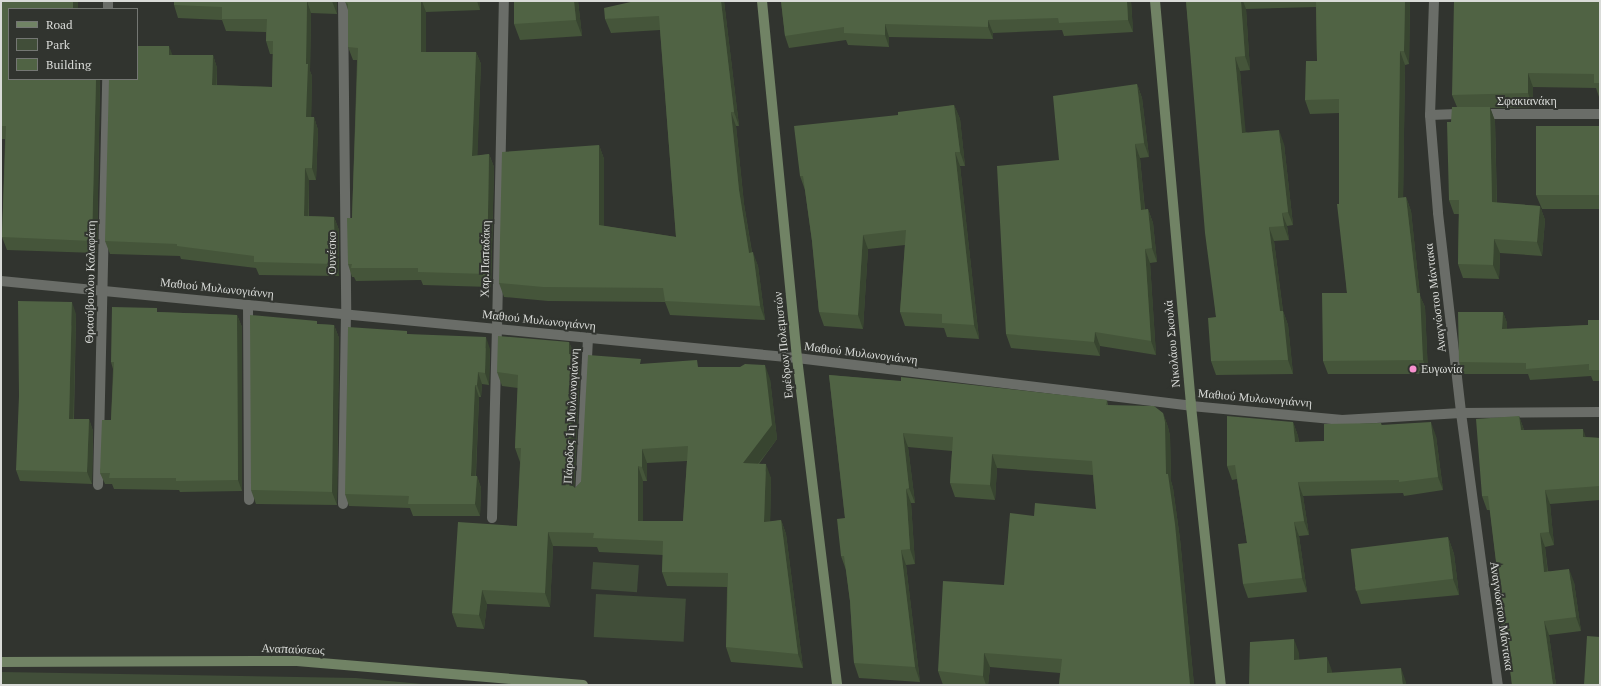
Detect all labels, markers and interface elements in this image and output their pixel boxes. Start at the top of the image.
legend [8,8,138,80]
text: Road [46,17,73,32]
text: Park [46,37,70,52]
text: Building [46,57,91,72]
street label: Σφακιανάκη [1497,94,1557,108]
street label: Θρασύβουλου Καλαφάτη [82,220,98,344]
street label: Χαρ.Παπαδάκη [477,220,493,298]
street label: Ουνέσκο [325,231,339,275]
street label: Αναγνώστου Μάντακα [1421,243,1449,353]
street label: Μαθιού Μυλωνογιάννη [159,275,275,301]
street label: Εφέδρων Πολεμιστών [770,291,796,399]
street label: Νικολάου Σκουλά [1161,300,1183,388]
street label: Μαθιού Μυλωνογιάννη [481,307,597,333]
street label: Μαθιού Μυλωνογιάννη [803,339,919,367]
street label: Πάροδος 1η Μυλωνογιάννη [560,348,582,484]
place label: Ευγωνία [1421,362,1462,376]
marker: Ευγωνία [1408,364,1418,374]
street label: Μαθιού Μυλωνογιάννη [1197,386,1313,410]
street label: Αναγνώστου Μάντακα [1487,561,1517,671]
street label: Αναπαύσεως [261,641,325,657]

